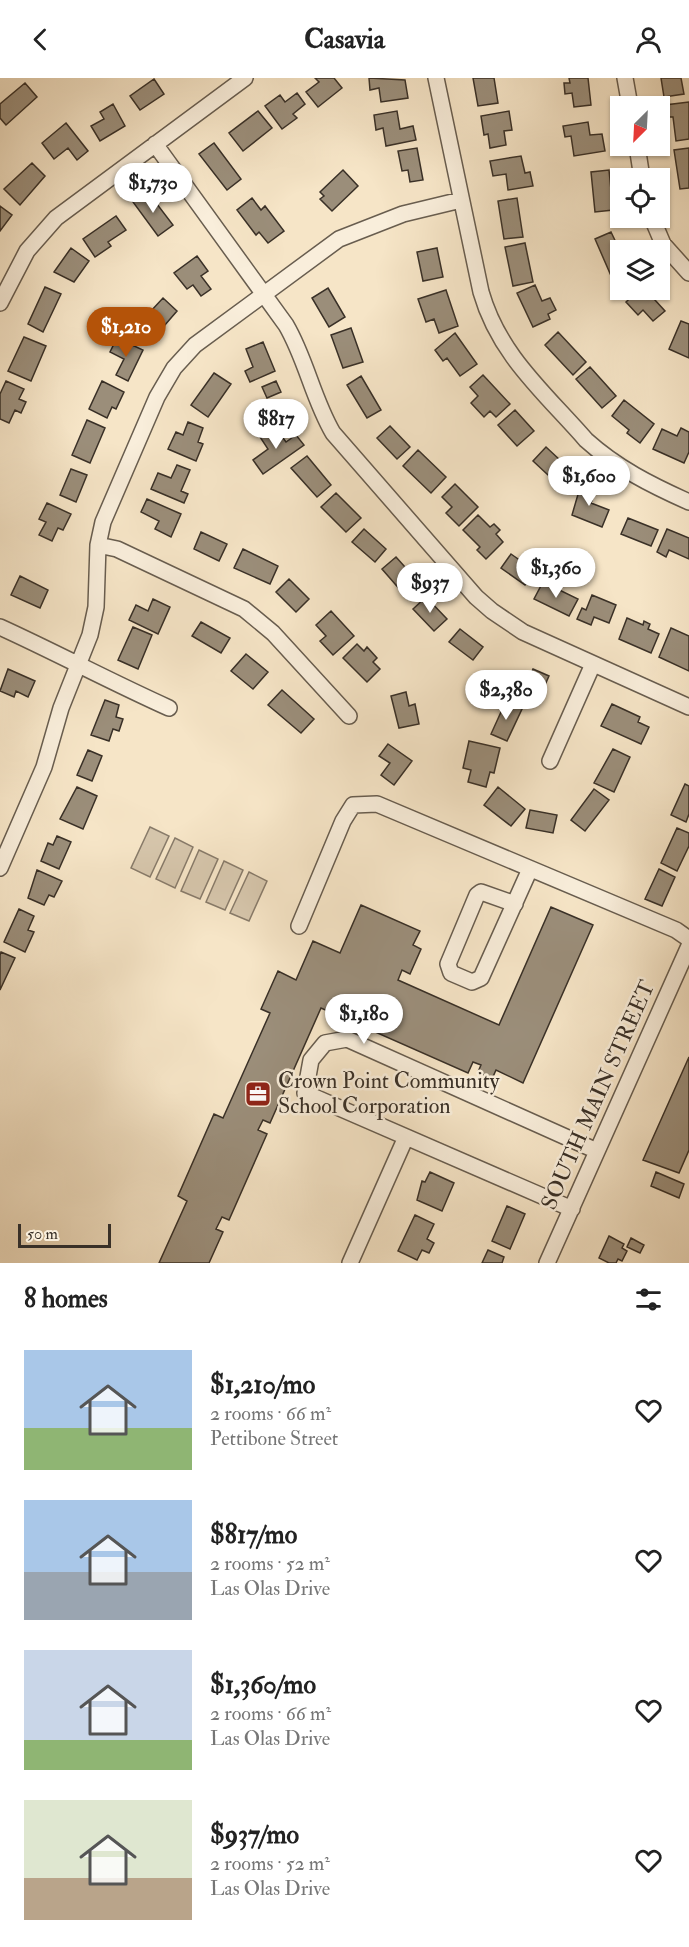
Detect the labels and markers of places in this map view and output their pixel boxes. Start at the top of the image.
pin: $1,730 [104,163,202,214]
pin: $1,210 [77,307,175,358]
pin: $817 [240,399,312,450]
pin: $1,600 [540,456,638,507]
pin: $1,360 [507,548,605,599]
pin: $937 [394,563,466,614]
pin: $2,380 [457,670,555,721]
pin: $1,180 [315,994,413,1045]
place label: Crown Point Community School Corporation [278,1067,500,1121]
office icon: Crown Point Community School Corporation [243,1079,273,1109]

